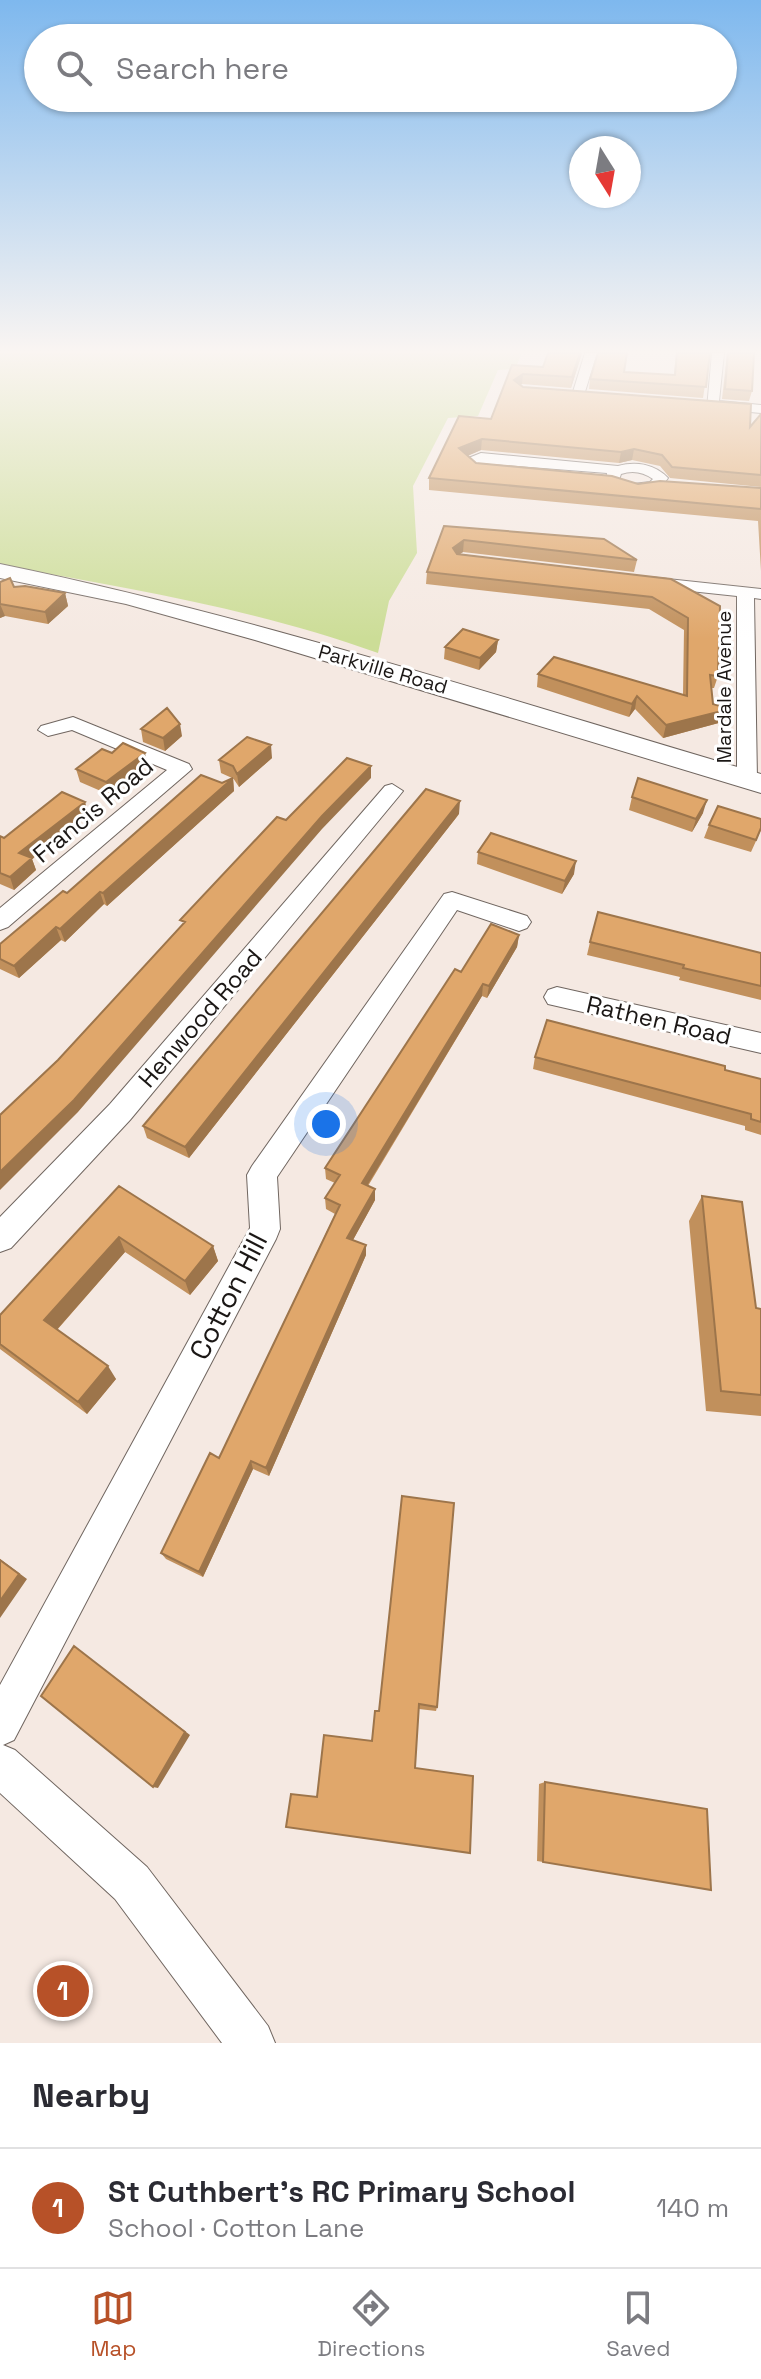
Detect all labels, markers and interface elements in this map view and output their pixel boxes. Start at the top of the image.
search box [24,24,737,112]
icon: search [52,46,96,90]
text: Search here [116,49,289,88]
north arrow [569,136,641,208]
street label: Mardale Avenue [711,611,737,763]
street label: Parkville Road [315,638,451,700]
street label: Francis Road [26,751,160,869]
street label: Henwood Road [131,942,269,1094]
street label: Rathen Road [583,988,735,1052]
your location [306,1104,346,1144]
street label: Cotton Hill [181,1226,275,1366]
pin: 1 [37,1961,89,2021]
text: Nearby [32,2074,150,2117]
text: St Cuthbert's RC Primary School [108,2172,575,2211]
text: 1 [52,2191,64,2225]
text: 140 m [656,2191,729,2225]
text: School · Cotton Lane [108,2211,364,2245]
tab: Map [91,2286,136,2362]
tab: Directions [317,2286,425,2362]
tab: Saved [606,2286,670,2362]

